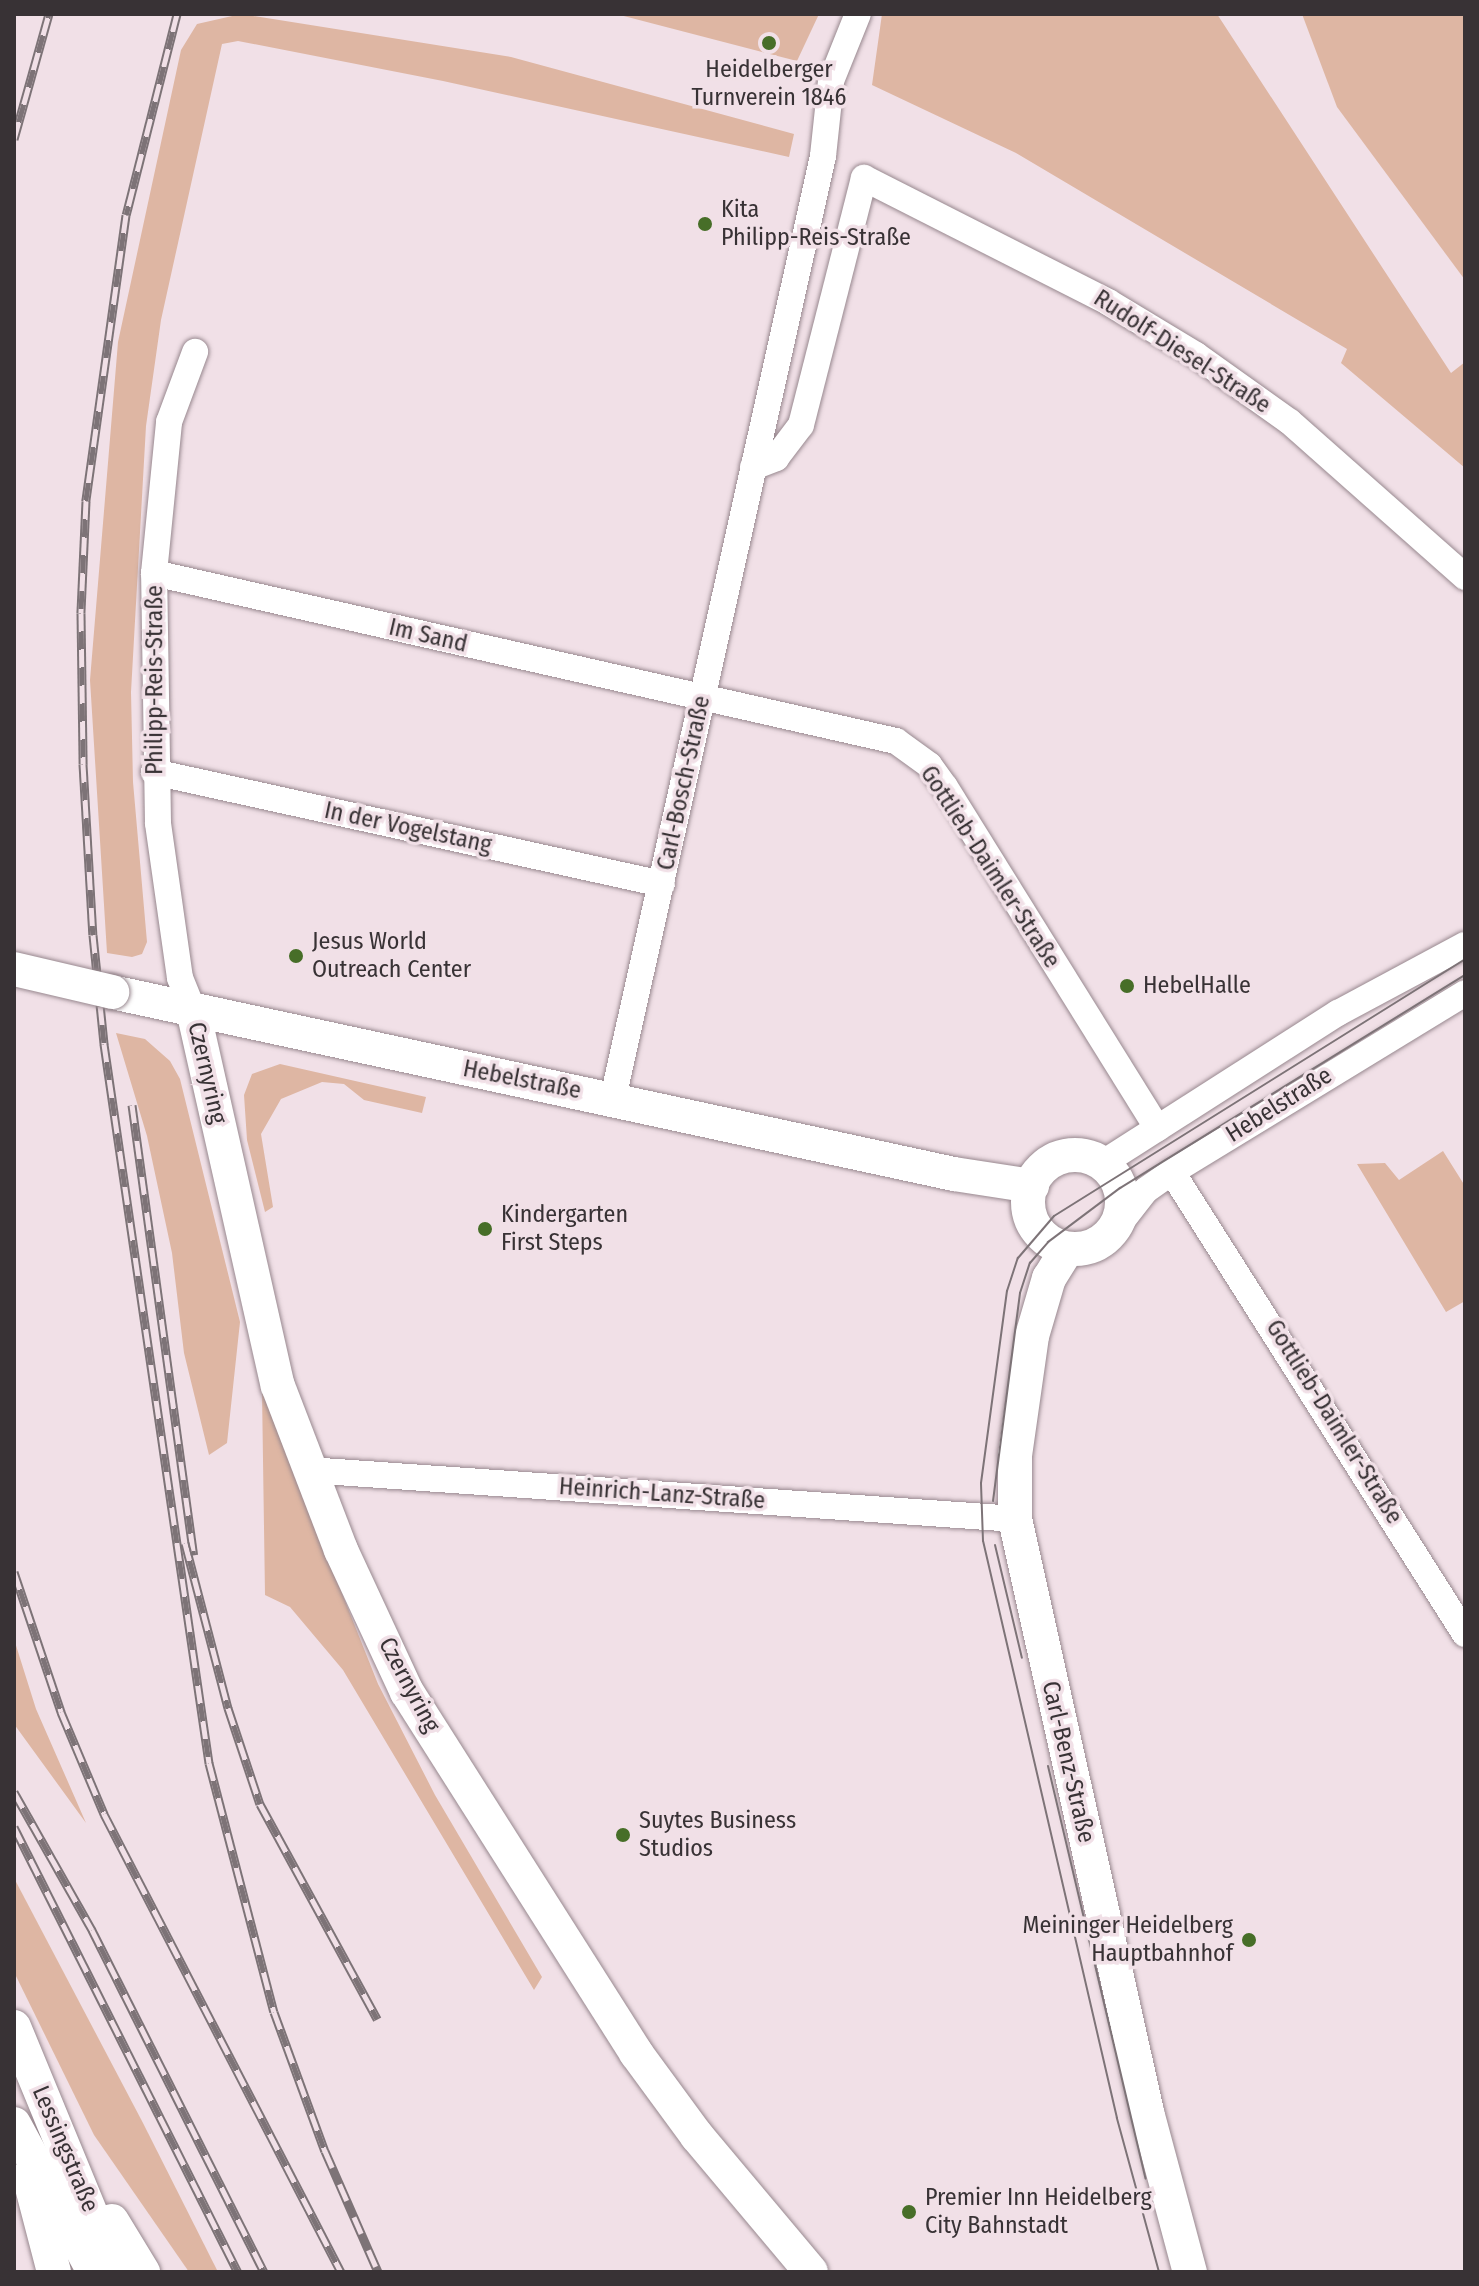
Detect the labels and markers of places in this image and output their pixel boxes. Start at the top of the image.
marker: Heidelberger Turnverein 1846 [760,34,778,52]
place label: Heidelberger Turnverein 1846 [692,56,846,112]
place label: Kita Philipp-Reis-Straße [721,196,911,252]
marker: Kita Philipp-Reis-Straße [696,215,714,233]
place label: Jesus World Outreach Center [312,928,471,984]
marker: Jesus World Outreach Center [287,947,305,965]
place label: HebelHalle [1143,972,1251,1000]
marker: HebelHalle [1118,977,1136,995]
place label: Kindergarten First Steps [501,1201,628,1257]
marker: Kindergarten First Steps [476,1220,494,1238]
place label: Suytes Business Studios [639,1807,796,1863]
marker: Suytes Business Studios [614,1826,632,1844]
place label: Meininger Heidelberg Hauptbahnhof [1022,1912,1233,1968]
marker: Meininger Heidelberg Hauptbahnhof [1240,1931,1258,1949]
place label: Premier Inn Heidelberg City Bahnstadt [925,2184,1152,2240]
marker: Premier Inn Heidelberg City Bahnstadt [900,2203,918,2221]

